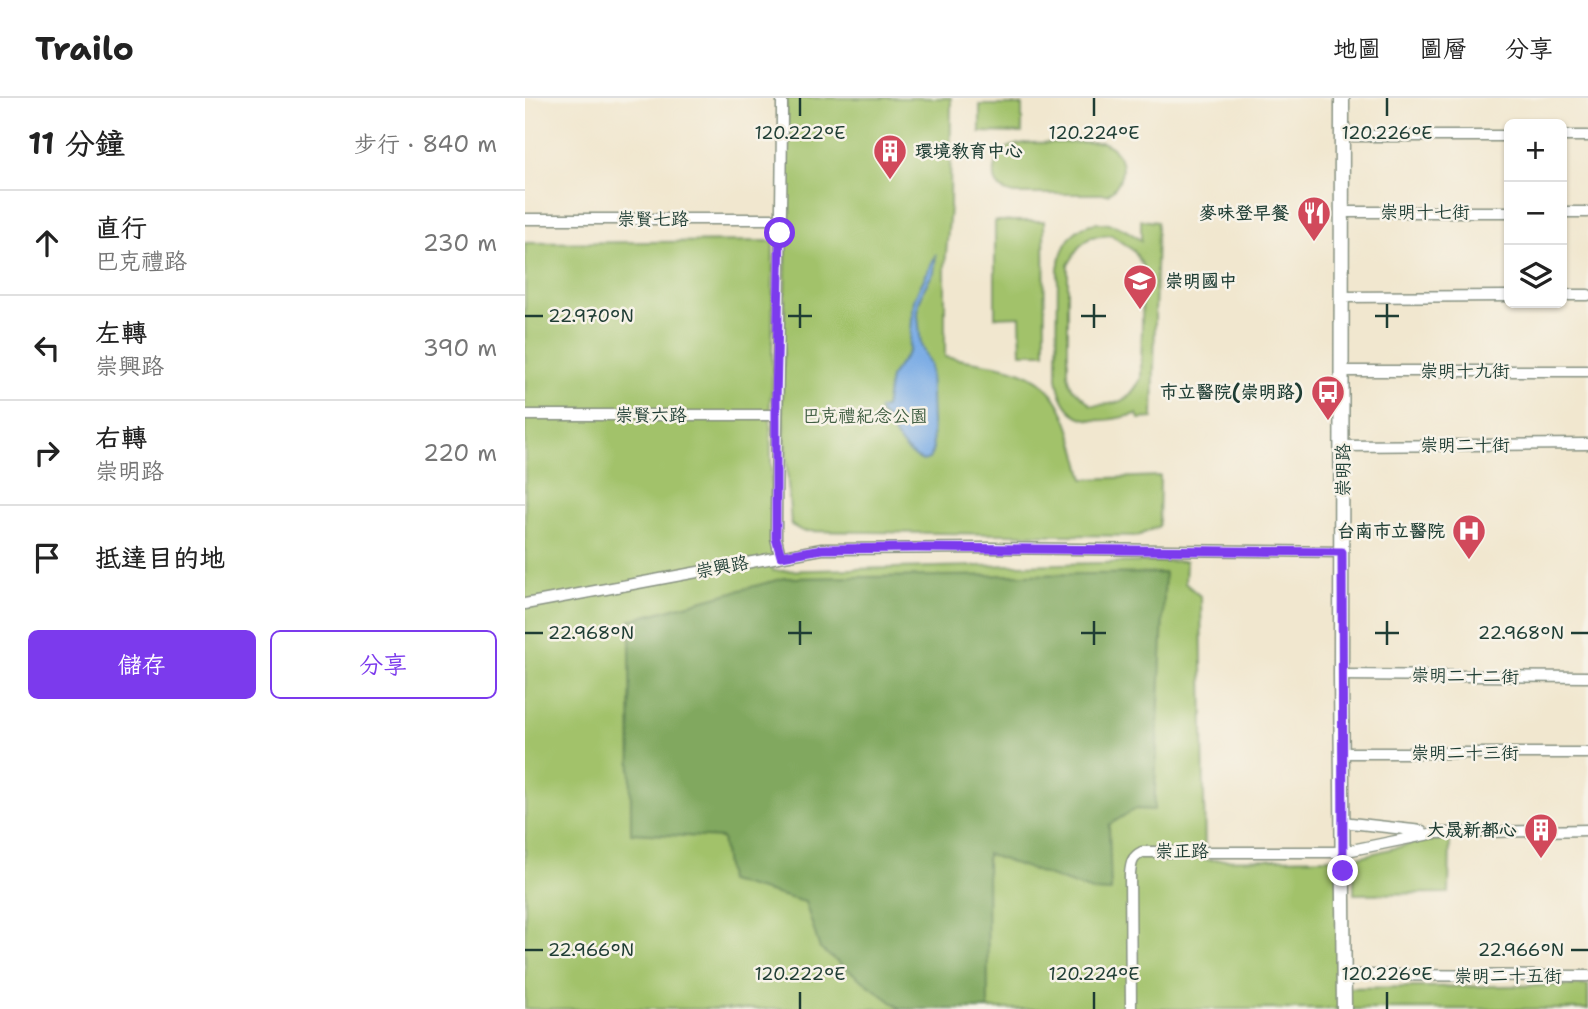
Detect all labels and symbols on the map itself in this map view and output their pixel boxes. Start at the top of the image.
text: 120.222°E [754,121,846,145]
text: 120.224°E [1049,121,1139,145]
text: 120.226°E [1341,121,1433,145]
building icon: 環境教育中心 [871,132,909,181]
place label: 環境教育中心 [915,139,1023,163]
restaurant icon: 麥味登早餐 [1295,194,1333,243]
street label: 崇明十七街 [1380,200,1470,224]
place label: 麥味登早餐 [1199,201,1289,225]
street label: 崇賢七路 [617,207,689,231]
route start [764,217,795,248]
school or university icon: 崇明國中 [1121,262,1159,311]
place label: 崇明國中 [1165,269,1237,293]
text: 22.970°N [548,304,634,328]
street label: 崇明十九街 [1420,359,1510,383]
bus stop icon: 市立醫院(崇明路) [1309,373,1347,422]
place label: 市立醫院(崇明路) [1160,380,1303,404]
street label: 崇賢六路 [615,403,687,427]
park label: 巴克禮紀念公園 [802,404,928,428]
street label: 崇明二十街 [1420,433,1510,457]
street label: 崇明路 [1331,443,1355,497]
hospital icon: 台南市立醫院 [1450,512,1488,561]
place label: 台南市立醫院 [1337,519,1445,543]
street label: 崇興路 [693,550,751,584]
text: 22.968°N [548,621,634,645]
text: 22.968°N [1478,621,1564,645]
street label: 崇明二十二街 [1411,663,1519,689]
street label: 崇明二十三街 [1411,741,1519,765]
building icon: 大晟新都心 [1522,811,1560,860]
place label: 大晟新都心 [1427,818,1517,842]
street label: 崇正路 [1155,839,1209,863]
route end [1327,855,1358,886]
text: 22.966°N [548,938,634,962]
text: 22.966°N [1478,938,1564,962]
text: 120.222°E [754,962,846,986]
text: 120.224°E [1049,962,1139,986]
text: 120.226°E [1341,962,1433,986]
street label: 崇明二十五街 [1454,964,1562,988]

